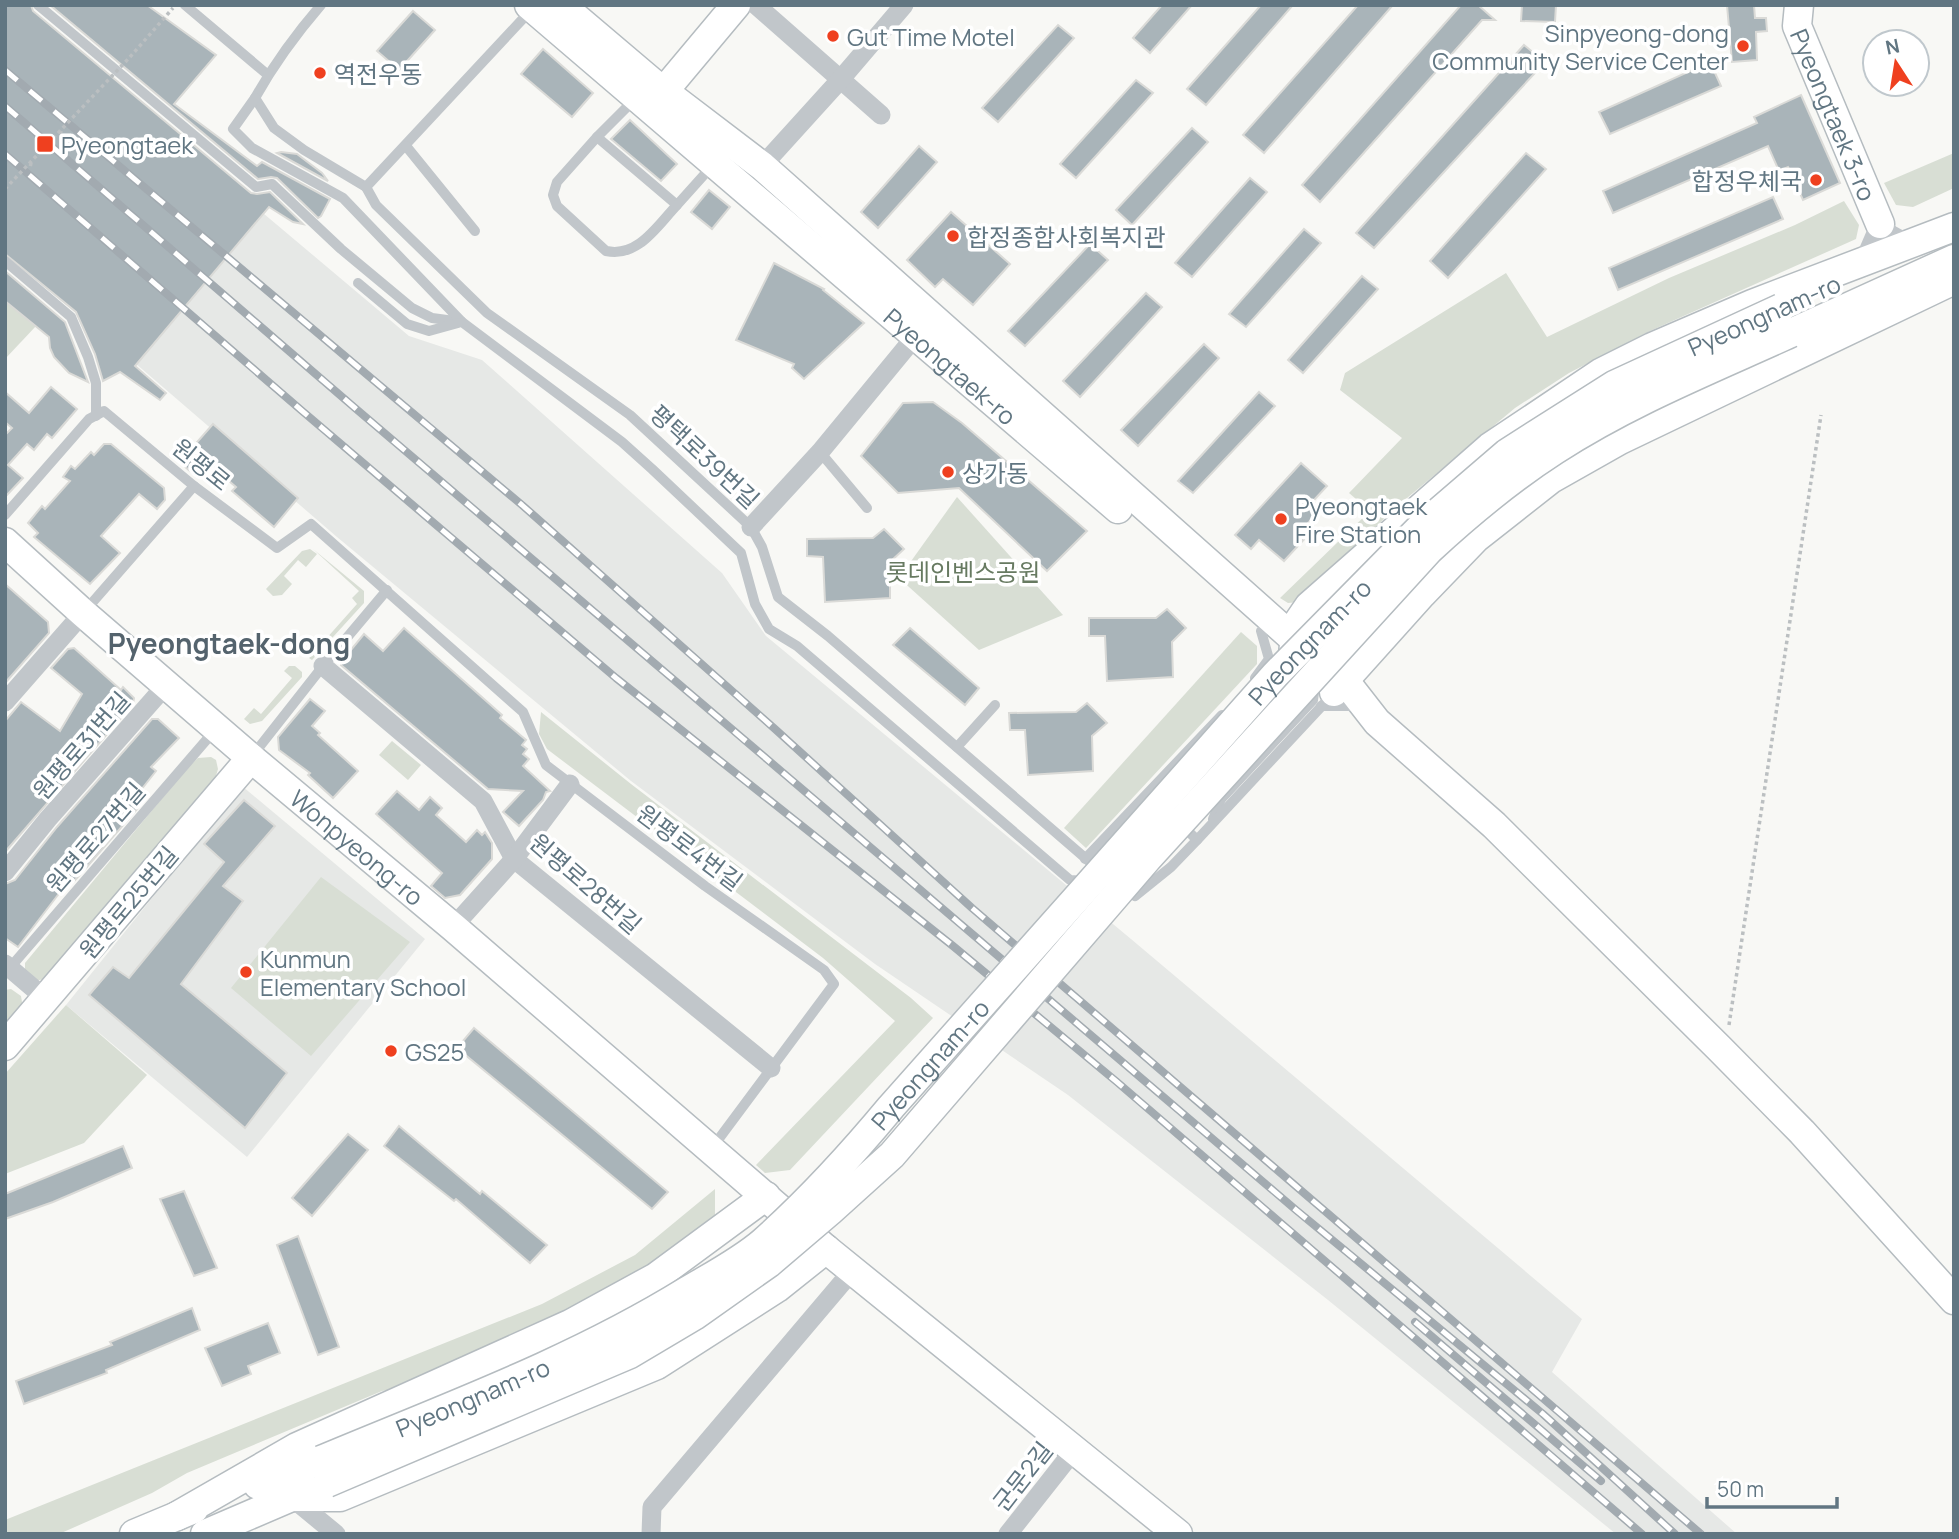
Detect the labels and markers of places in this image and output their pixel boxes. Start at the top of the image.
place label: Sinpyeong-dong Community Service Center [1432,16,1729,77]
place label: Gut Time Motel [847,20,1015,53]
marker: Gut Time Motel [825,28,841,44]
marker: Sinpyeong-dong Community Service Center [1735,38,1751,54]
place label: 역전우동 [334,57,422,90]
marker: 역전우동 [312,65,328,81]
place label: Pyeongtaek [61,128,194,161]
marker: Pyeongtaek [35,134,55,154]
place label: 합정우체국 [1692,164,1802,197]
marker: 합정우체국 [1808,172,1824,188]
place label: 합정종합사회복지관 [967,220,1166,253]
marker: 합정종합사회복지관 [945,228,961,244]
place label: 상가동 [962,456,1028,489]
marker: 상가동 [940,464,956,480]
place label: Pyeongtaek Fire Station [1295,489,1428,550]
marker: Pyeongtaek Fire Station [1273,511,1289,527]
place label: Kunmun Elementary School [260,942,466,1003]
marker: Kunmun Elementary School [238,964,254,980]
place label: GS25 [405,1035,464,1068]
marker: GS25 [383,1043,399,1059]

